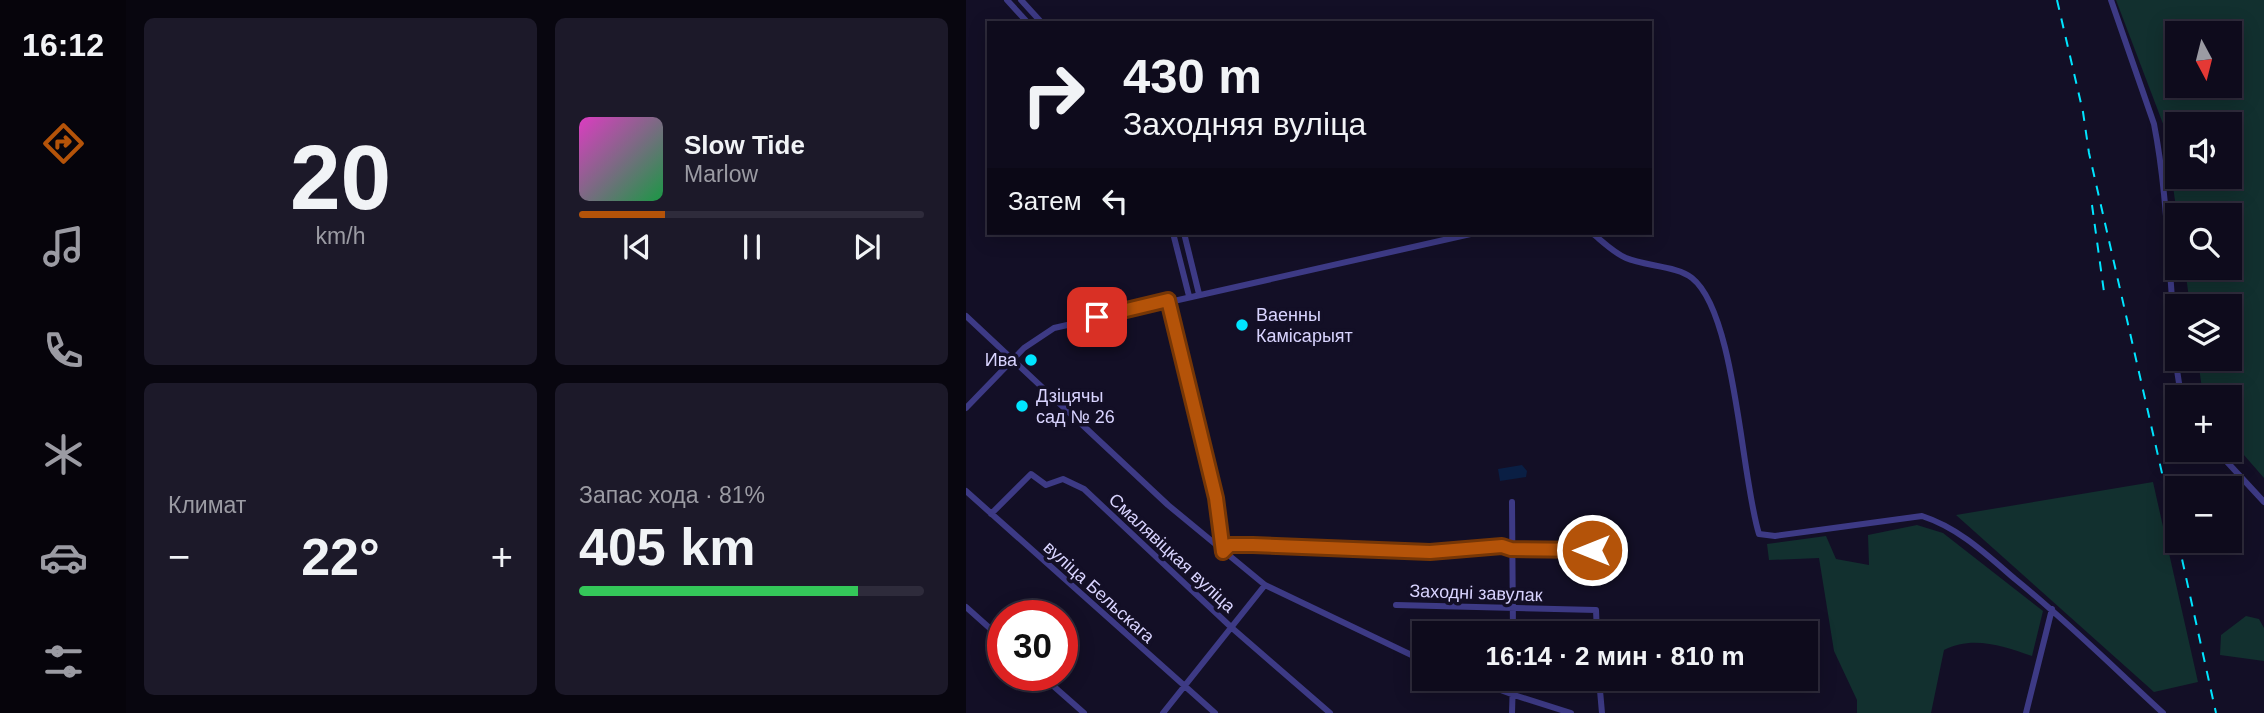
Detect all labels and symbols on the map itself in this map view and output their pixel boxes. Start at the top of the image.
north arrow [2165,21,2242,98]
pin [1067,287,1127,347]
place label: Ваенны Камісарыят [1256,305,1353,346]
marker: Ваенны Камісарыят [1234,317,1250,333]
place label: Ива [985,350,1018,370]
marker: Ива [1023,352,1039,368]
place label: Дзіцячы сад № 26 [1036,386,1115,427]
marker: Дзіцячы сад № 26 [1014,398,1030,414]
street label: Смалявіцкая вуліца [1105,489,1240,617]
position arrow [1555,513,1629,587]
street label: вуліца Бельскага [1039,537,1159,648]
street label: Заходні завулак [1409,581,1543,605]
speed limit sign: 30 [987,600,1078,691]

